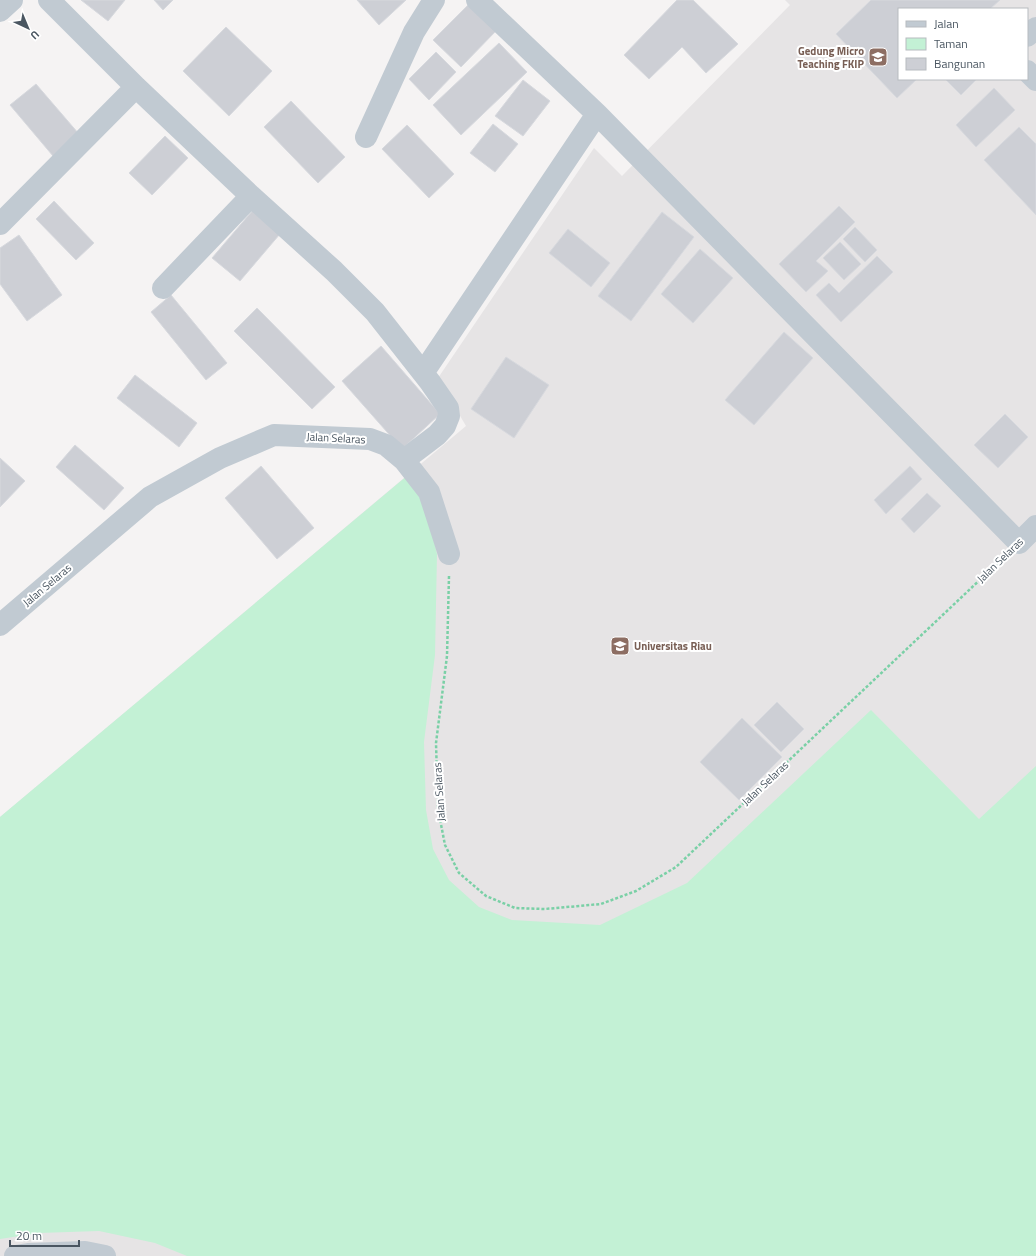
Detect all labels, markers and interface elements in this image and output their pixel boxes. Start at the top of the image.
north arrow [8,8,48,48]
legend [898,8,1028,80]
text: Jalan [934,14,959,33]
text: U [27,27,43,43]
text: Taman [934,34,968,53]
place label: Gedung Micro Teaching FKIP [798,43,865,72]
school or university icon: Gedung Micro Teaching FKIP [867,46,889,68]
text: Bangunan [934,54,985,73]
street label: Jalan Selaras [306,428,366,448]
street label: Jalan Selaras [973,534,1027,586]
street label: Jalan Selaras [19,560,75,610]
school or university icon: Universitas Riau [609,635,631,657]
place label: Universitas Riau [634,638,712,654]
street label: Jalan Selaras [738,757,792,809]
street label: Jalan Selaras [429,762,449,822]
scale bar [10,1222,79,1248]
text: 20 m [16,1226,42,1245]

